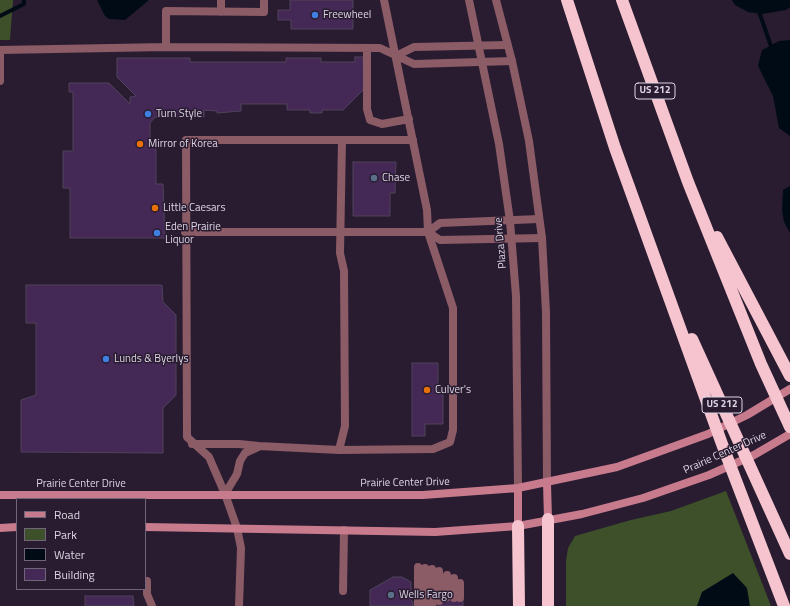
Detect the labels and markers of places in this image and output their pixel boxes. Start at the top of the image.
place label: Freewheel [323,8,371,22]
marker: Freewheel [310,10,320,20]
place label: Turn Style [156,107,202,121]
marker: Turn Style [143,109,153,119]
place label: Mirror of Korea [148,137,218,151]
marker: Mirror of Korea [135,139,145,149]
place label: Chase [382,171,410,185]
marker: Chase [369,173,379,183]
place label: Little Caesars [163,201,226,215]
marker: Little Caesars [150,203,160,213]
place label: Eden Prairie Liquor [165,220,221,246]
marker: Eden Prairie Liquor [152,228,162,238]
place label: Lunds & Byerlys [114,352,189,366]
marker: Lunds & Byerlys [101,354,111,364]
place label: Culver's [435,383,471,397]
marker: Culver's [422,385,432,395]
place label: Wells Fargo [399,588,453,602]
marker: Wells Fargo [386,590,396,600]

